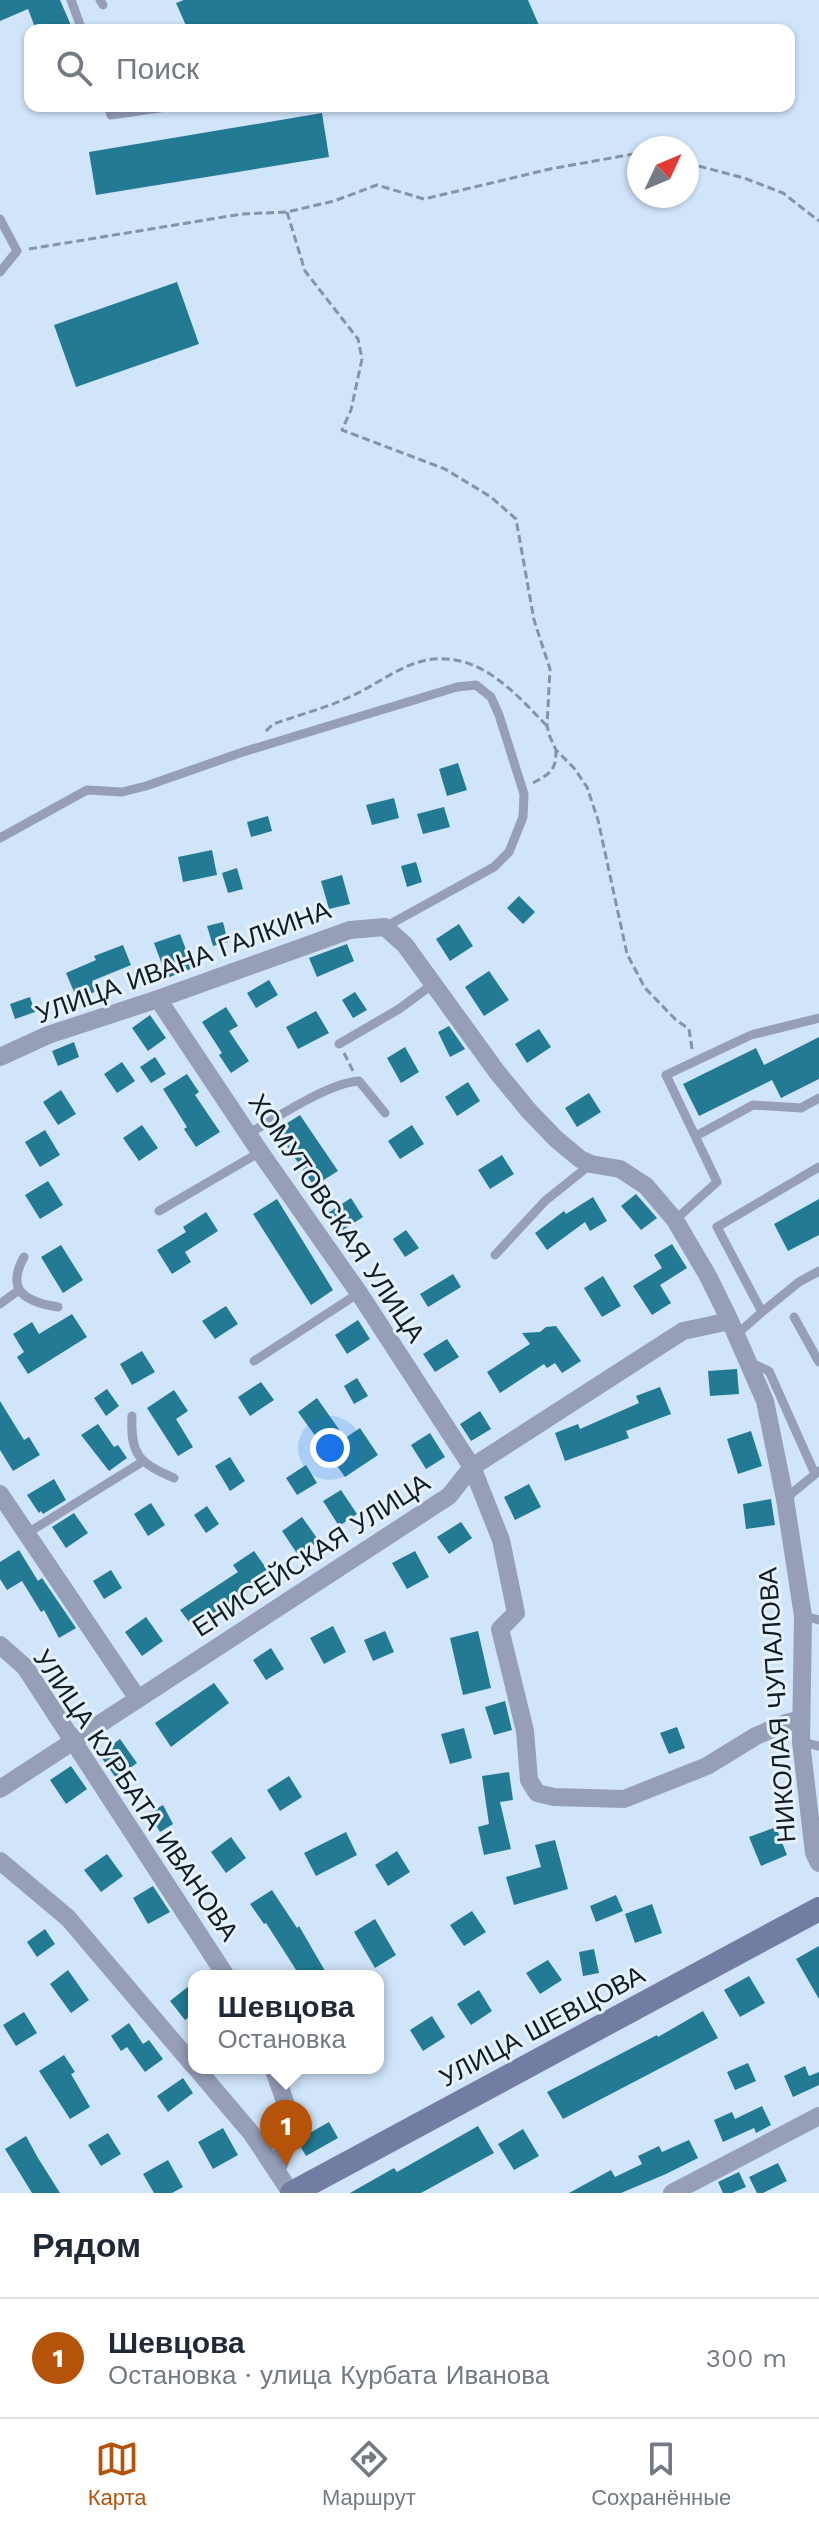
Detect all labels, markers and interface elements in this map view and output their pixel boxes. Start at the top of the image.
search box [24,24,795,112]
icon: search [52,46,96,90]
text: Поиск [116,51,199,86]
north arrow [627,136,699,208]
street label: УЛИЦА ИВАНА ГАЛКИНА [31,894,335,1029]
street label: ХОМУТОВСКАЯ УЛИЦА [243,1088,432,1348]
your location [310,1428,350,1468]
street label: ЕНИСЕЙСКАЯ УЛИЦА [187,1467,436,1643]
street label: НИКОЛАЯ ЧУПАЛОВА [752,1566,802,1844]
street label: УЛИЦА КУРБАТА ИВАНОВА [27,1644,245,1947]
street label: УЛИЦА ШЕВЦОВА [434,1959,650,2093]
popup [188,1970,384,2074]
text: Шевцова [218,1989,354,2024]
text: Остановка [218,2024,346,2054]
pin: 1 [260,2100,312,2166]
text: Рядом [32,2225,141,2265]
text: Шевцова [108,2325,245,2360]
text: 1 [52,2343,64,2373]
text: 300 m [706,2343,787,2373]
text: Остановка · улица Курбата Иванова [108,2360,549,2390]
tab: Карта [88,2437,147,2511]
tab: Маршрут [322,2437,416,2511]
tab: Сохранённые [591,2437,731,2511]

